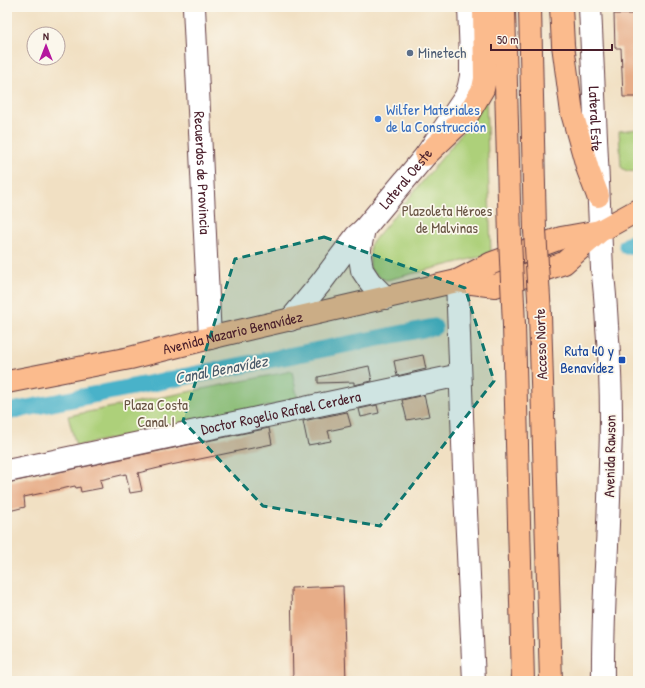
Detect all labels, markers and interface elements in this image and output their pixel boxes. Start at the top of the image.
north arrow [26,26,66,66]
scale bar [491,26,612,52]
text: N [43,29,49,43]
text: 50 m [497,31,518,48]
place label: Minetech [418,42,466,63]
marker: Minetech [405,48,415,58]
street label: Lateral Este [584,86,608,152]
place label: Wilfer Materiales de la Construcción [386,99,486,137]
street label: Recuerdos de Provincia [189,111,216,235]
marker: Wilfer Materiales de la Construcción [373,114,383,124]
street label: Lateral Oeste [374,144,437,213]
park label: Plazoleta Héroes de Malvinas [402,200,492,238]
street label: Avenida Nazario Benavídez [160,306,305,359]
street label: Acceso Norte [529,308,552,380]
place label: Ruta 40 y Benavídez [560,340,615,378]
water label: Canal Benavídez [173,349,270,389]
marker: Ruta 40 y Benavídez [617,355,627,365]
street label: Doctor Rogelio Rafael Cerdera [199,385,363,440]
park label: Plaza Costa Canal I [124,394,188,432]
street label: Avenida Rawson [598,414,621,498]

